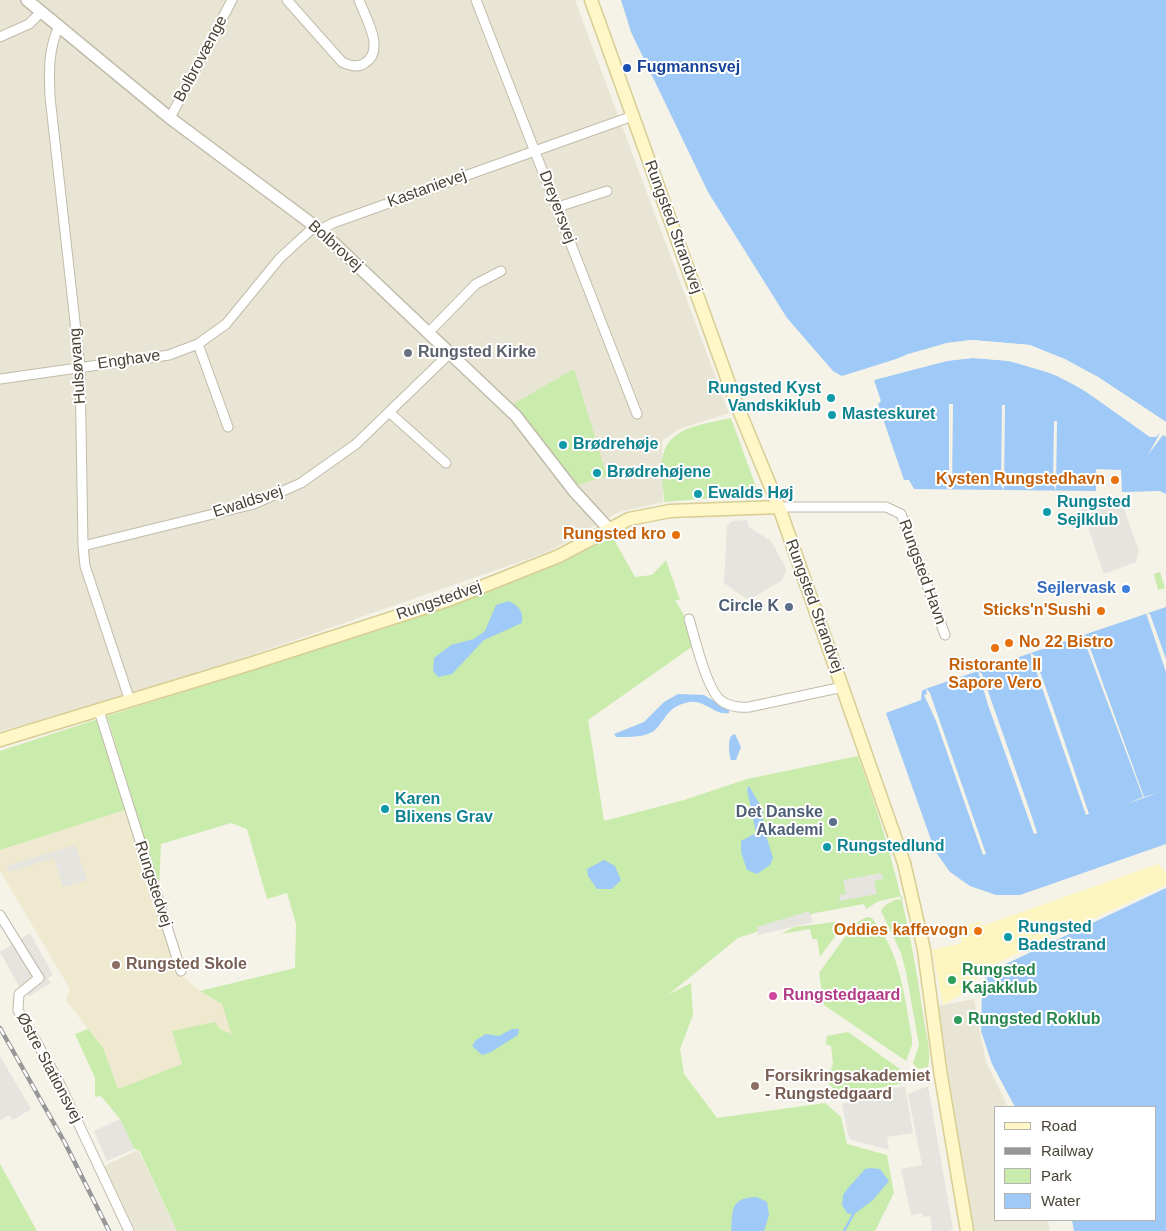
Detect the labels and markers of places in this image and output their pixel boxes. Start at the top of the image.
place label: Fugmannsvej [637,58,740,78]
marker: Fugmannsvej [621,62,633,74]
place label: Rungsted Kirke [418,343,536,363]
marker: Rungsted Kirke [402,347,414,359]
place label: Rungsted Kyst Vandskiklub [708,379,821,417]
marker: Rungsted Kyst Vandskiklub [825,392,837,404]
place label: Masteskuret [842,405,935,425]
marker: Masteskuret [826,409,838,421]
place label: Brødrehøje [573,435,658,455]
marker: Brødrehøje [557,439,569,451]
place label: Brødrehøjene [607,463,711,483]
marker: Brødrehøjene [591,467,603,479]
place label: Kysten Rungstedhavn [936,470,1105,490]
marker: Kysten Rungstedhavn [1109,474,1121,486]
place label: Ewalds Høj [708,484,793,504]
marker: Ewalds Høj [692,488,704,500]
place label: Rungsted Sejlklub [1057,493,1131,531]
marker: Rungsted Sejlklub [1041,506,1053,518]
place label: Rungsted kro [563,525,666,545]
marker: Rungsted kro [670,529,682,541]
place label: Sejlervask [1037,579,1116,599]
marker: Sejlervask [1120,583,1132,595]
place label: Circle K [719,597,779,617]
marker: Circle K [783,601,795,613]
place label: Sticks'n'Sushi [983,601,1091,621]
marker: Sticks'n'Sushi [1095,605,1107,617]
place label: No 22 Bistro [1019,633,1113,653]
marker: No 22 Bistro [1003,637,1015,649]
marker: Ristorante Il Sapore Vero [989,642,1001,654]
place label: Ristorante Il Sapore Vero [948,656,1042,694]
place label: Karen Blixens Grav [395,790,493,828]
marker: Karen Blixens Grav [379,803,391,815]
place label: Det Danske Akademi [736,803,823,841]
marker: Det Danske Akademi [827,816,839,828]
place label: Rungstedlund [837,837,945,857]
marker: Rungstedlund [821,841,833,853]
place label: Rungsted Badestrand [1018,918,1106,956]
place label: Oddies kaffevogn [834,921,968,941]
marker: Oddies kaffevogn [972,925,984,937]
marker: Rungsted Badestrand [1002,931,1014,943]
place label: Rungsted Skole [126,955,247,975]
marker: Rungsted Skole [110,959,122,971]
place label: Rungsted Kajakklub [962,961,1038,999]
marker: Rungsted Kajakklub [946,974,958,986]
place label: Rungstedgaard [783,986,900,1006]
marker: Rungstedgaard [767,990,779,1002]
place label: Rungsted Roklub [968,1010,1100,1030]
marker: Rungsted Roklub [952,1014,964,1026]
place label: Forsikringsakademiet - Rungstedgaard [765,1067,930,1105]
marker: Forsikringsakademiet - Rungstedgaard [749,1080,761,1092]

